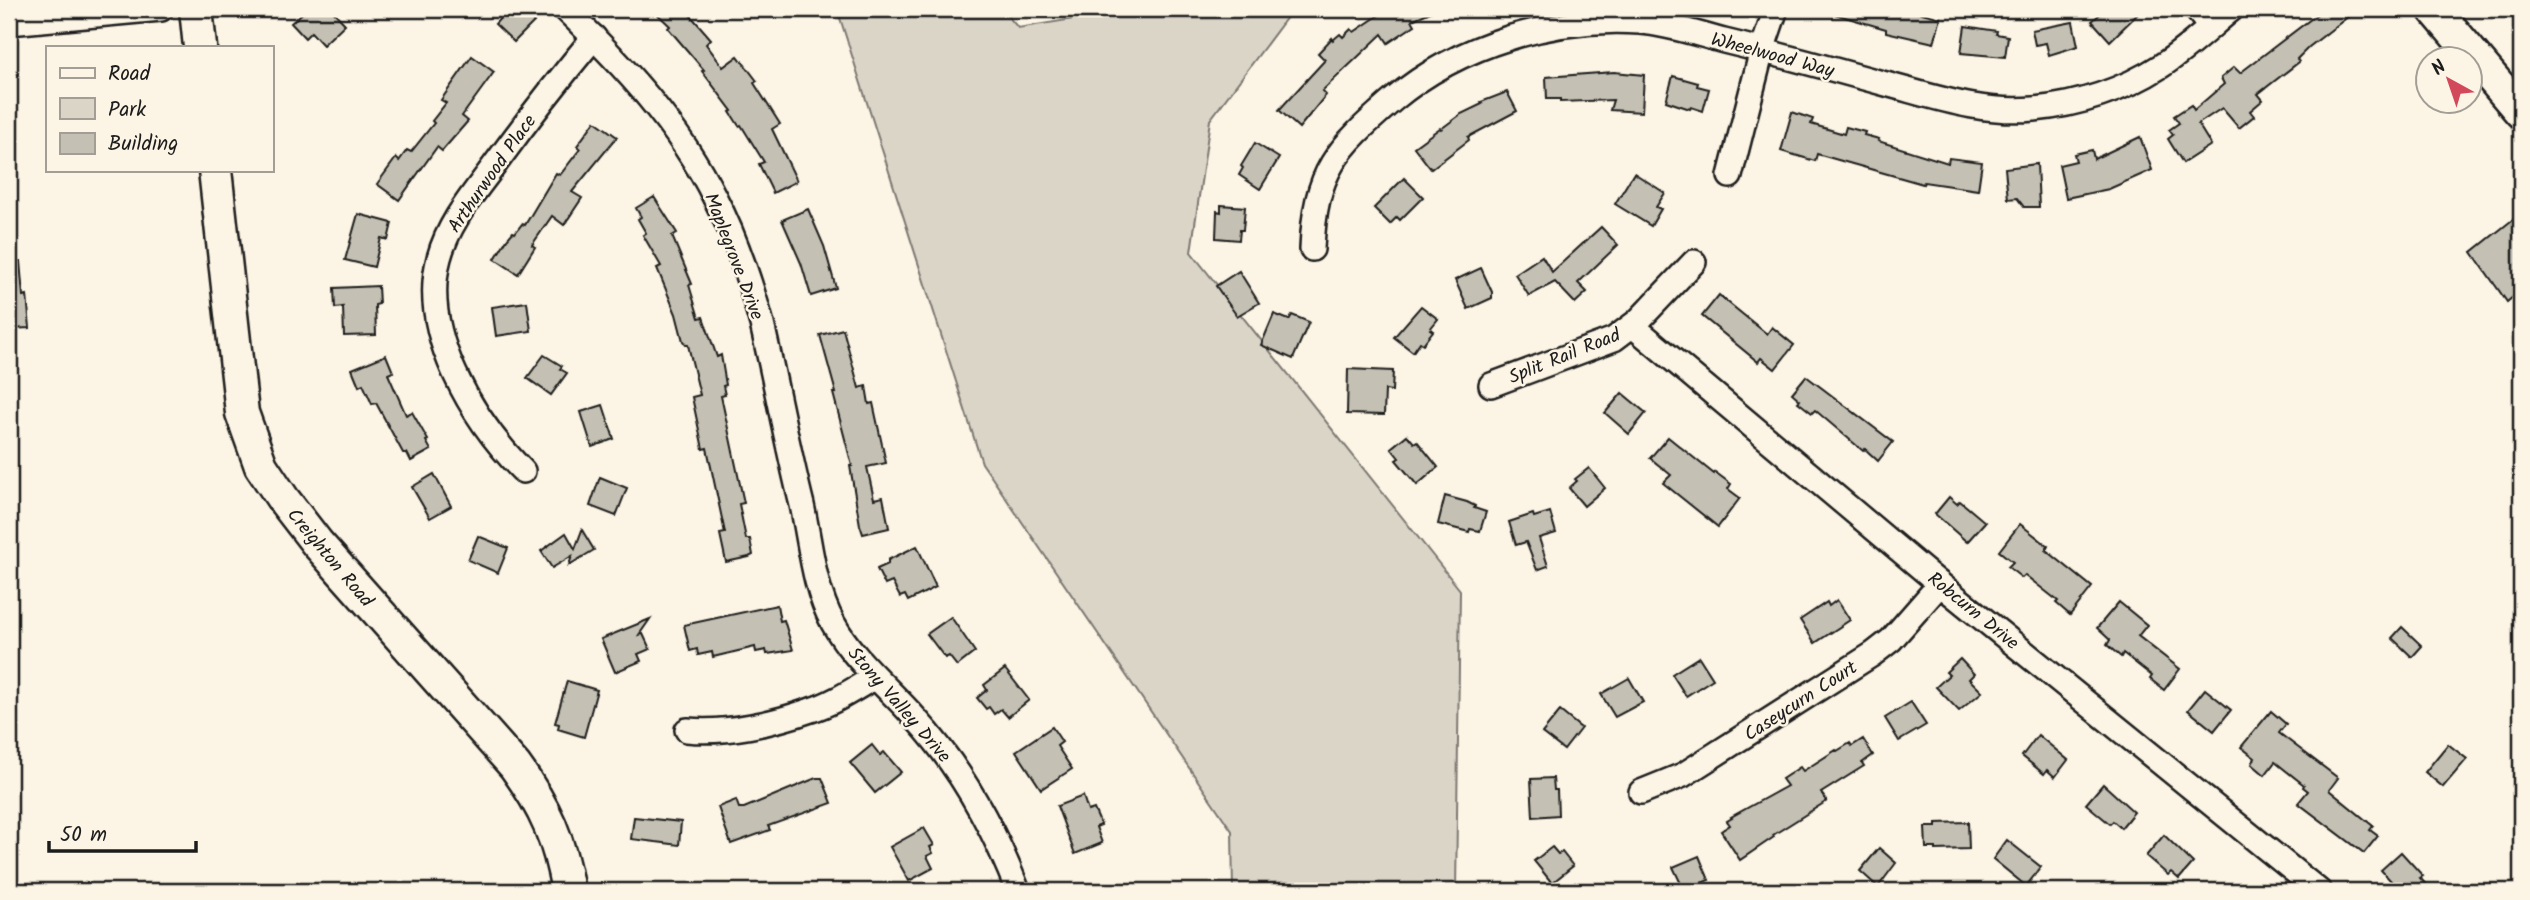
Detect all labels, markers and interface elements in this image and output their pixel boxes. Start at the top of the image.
street label: Wheelwood Way [1707,25,1839,87]
legend [46,46,273,172]
north arrow [2414,46,2484,116]
text: N [2425,53,2454,84]
text: Road [108,58,151,91]
text: Park [108,94,146,127]
street label: Arthurwood Place [441,108,545,240]
text: Building [108,128,178,161]
street label: Maplegrove Drive [695,189,771,325]
street label: Split Rail Road [1504,321,1626,393]
street label: Creighton Road [279,502,380,615]
street label: Robcurn Drive [1920,565,2026,658]
street label: Stony Valley Drive [839,640,958,770]
street label: Caseycurn Court [1738,653,1864,750]
scale bar [49,809,196,853]
text: 50 m [60,819,107,852]

